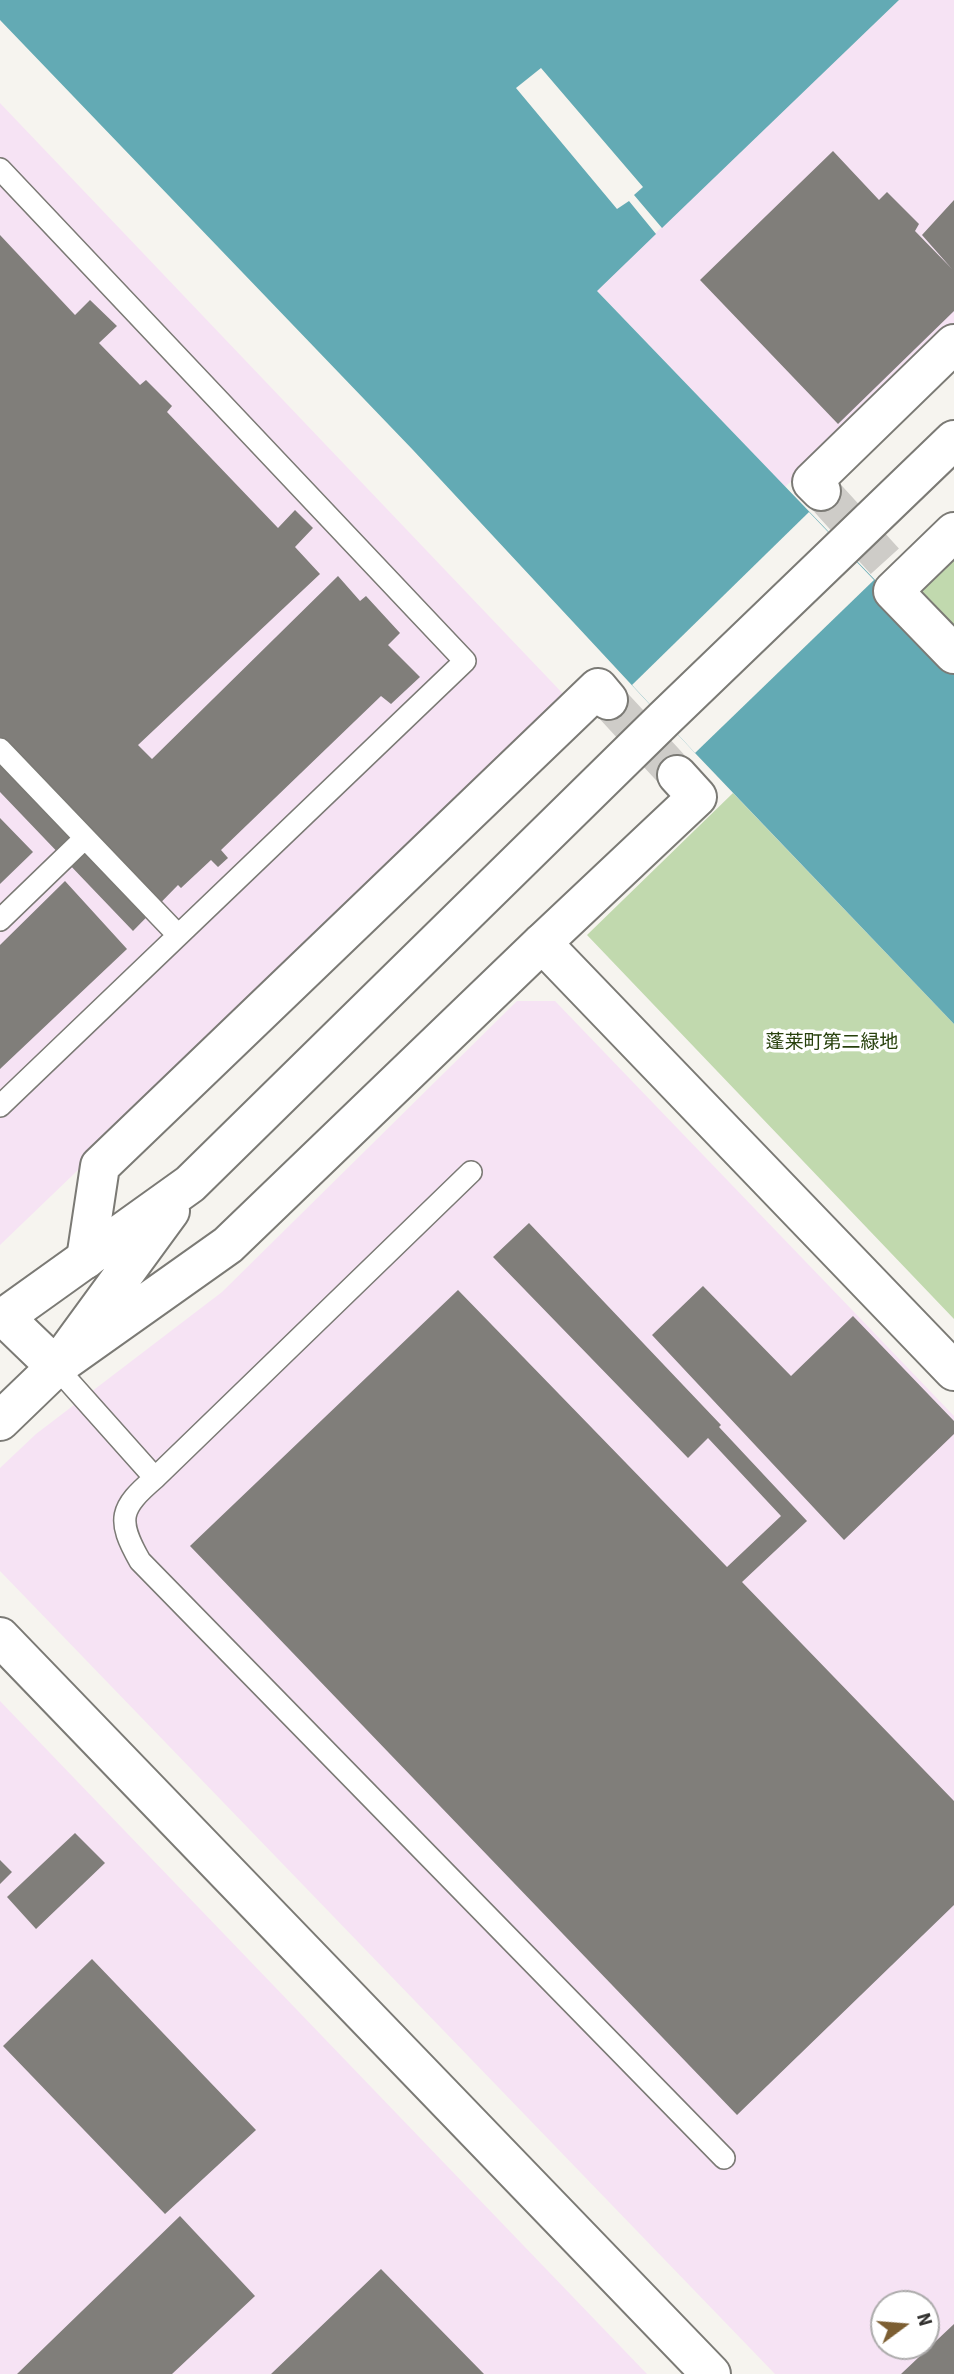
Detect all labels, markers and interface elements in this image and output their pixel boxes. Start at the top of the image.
park label: 蓬莱町第二緑地 [766,1033,898,1055]
north arrow [870,2290,940,2360]
text: N [909,2310,938,2329]

